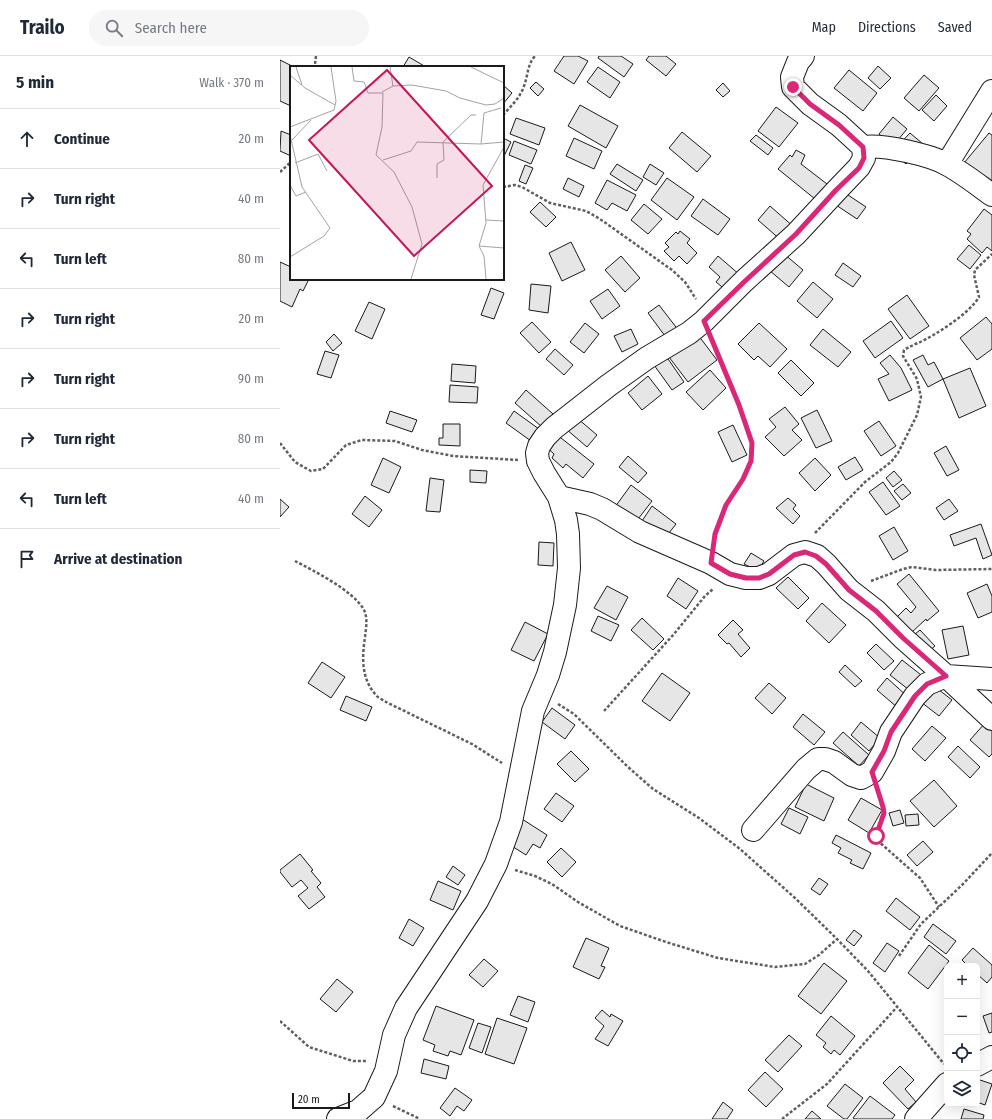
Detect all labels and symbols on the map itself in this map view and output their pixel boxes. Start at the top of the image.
inset map [290,66,504,280]
route end [784,78,802,96]
route start [867,827,885,845]
scale bar [292,1091,350,1110]

